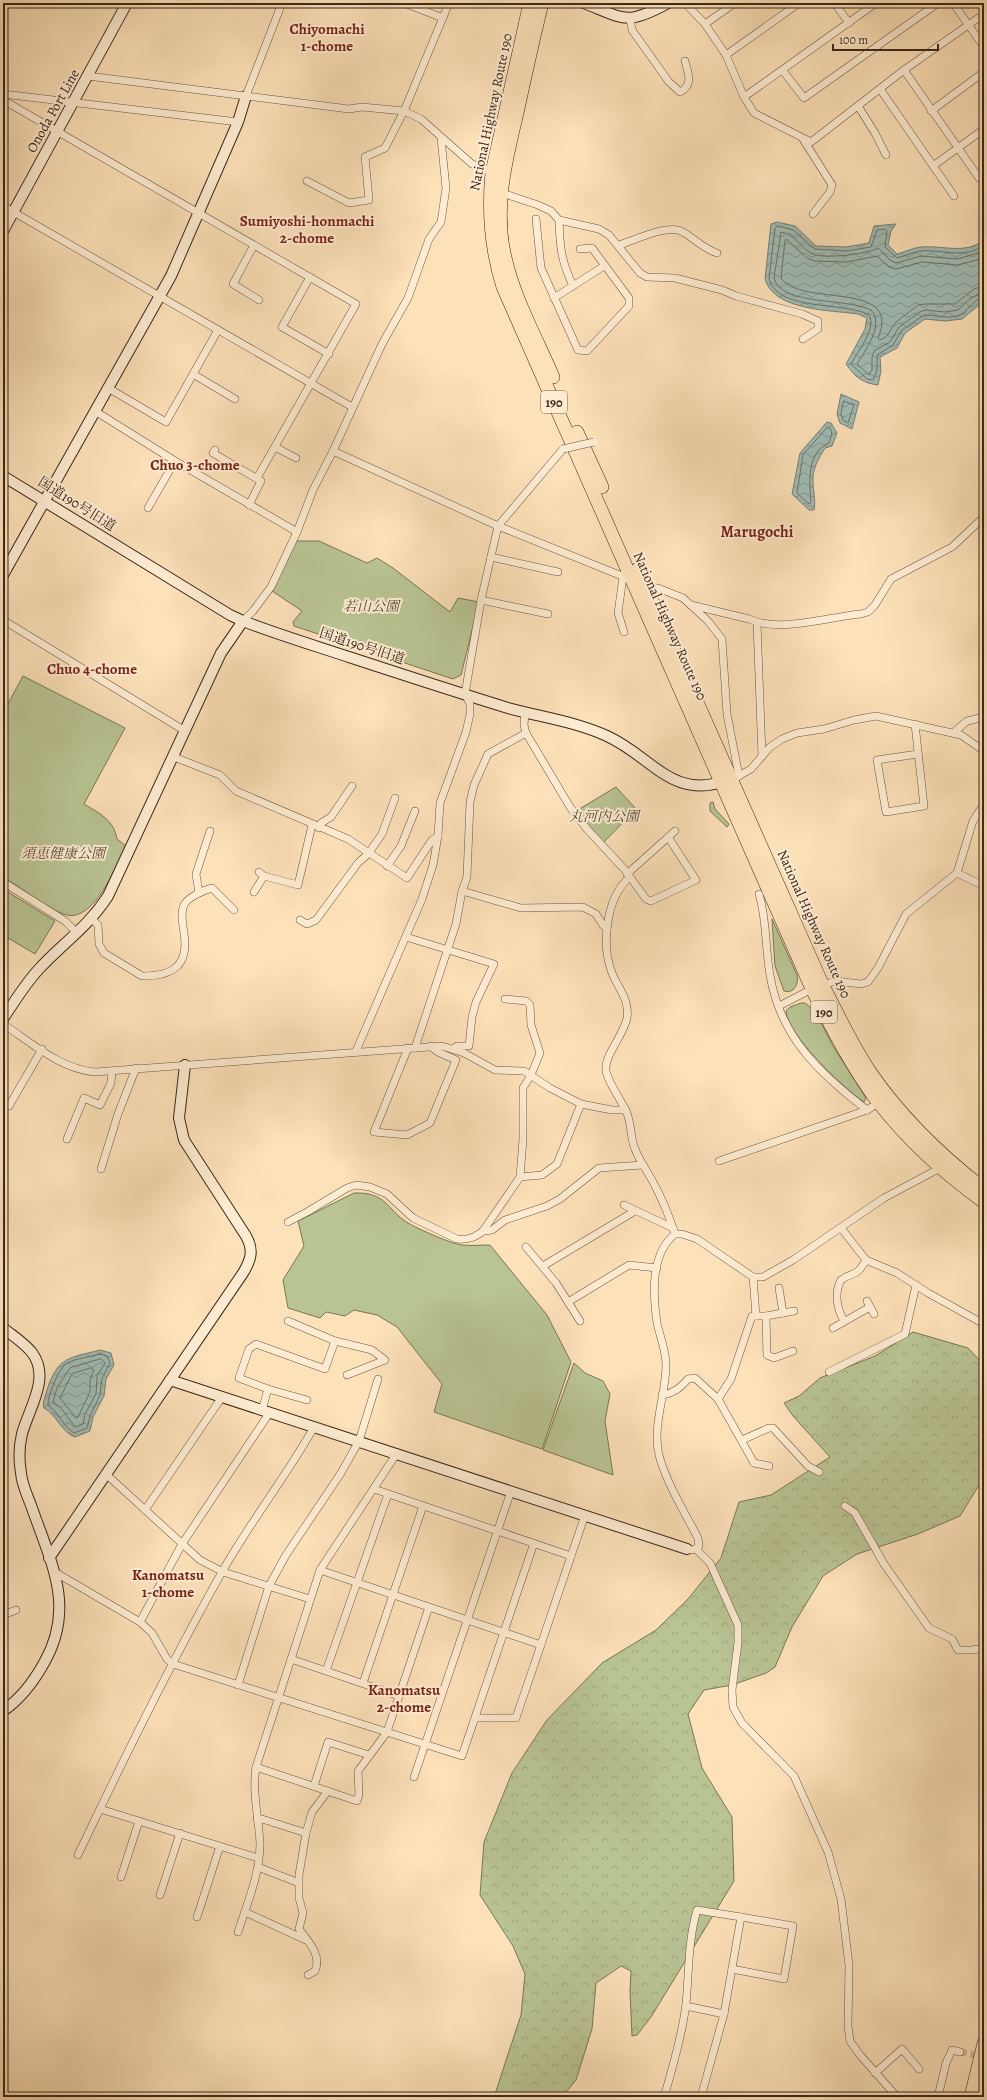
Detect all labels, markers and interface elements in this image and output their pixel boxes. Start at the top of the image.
district label: Chiyomachi 1-chome [289,19,365,56]
scale bar [833,26,938,52]
street label: National Highway Route 190 [465,31,517,193]
text: 100 m [839,32,868,48]
street label: Onoda Port Line [22,66,84,156]
district label: Sumiyoshi-honmachi 2-chome [240,211,375,248]
road number: 190 [541,391,567,413]
district label: Chuo 3-chome [150,455,240,475]
street label: 国道190号旧道 [34,472,120,536]
district label: Marugochi [721,521,794,543]
street label: National Highway Route 190 [629,549,711,703]
park label: 若山公園 [343,597,401,616]
street label: 国道190号旧道 [317,623,407,669]
district label: Chuo 4-chome [47,659,137,679]
park label: 丸河内公園 [569,807,641,826]
park label: 須恵健康公園 [21,844,107,863]
street label: National Highway Route 190 [773,847,855,1001]
road number: 190 [811,1001,837,1023]
district label: Kanomatsu 1-chome [132,1565,205,1602]
district label: Kanomatsu 2-chome [368,1680,441,1717]

